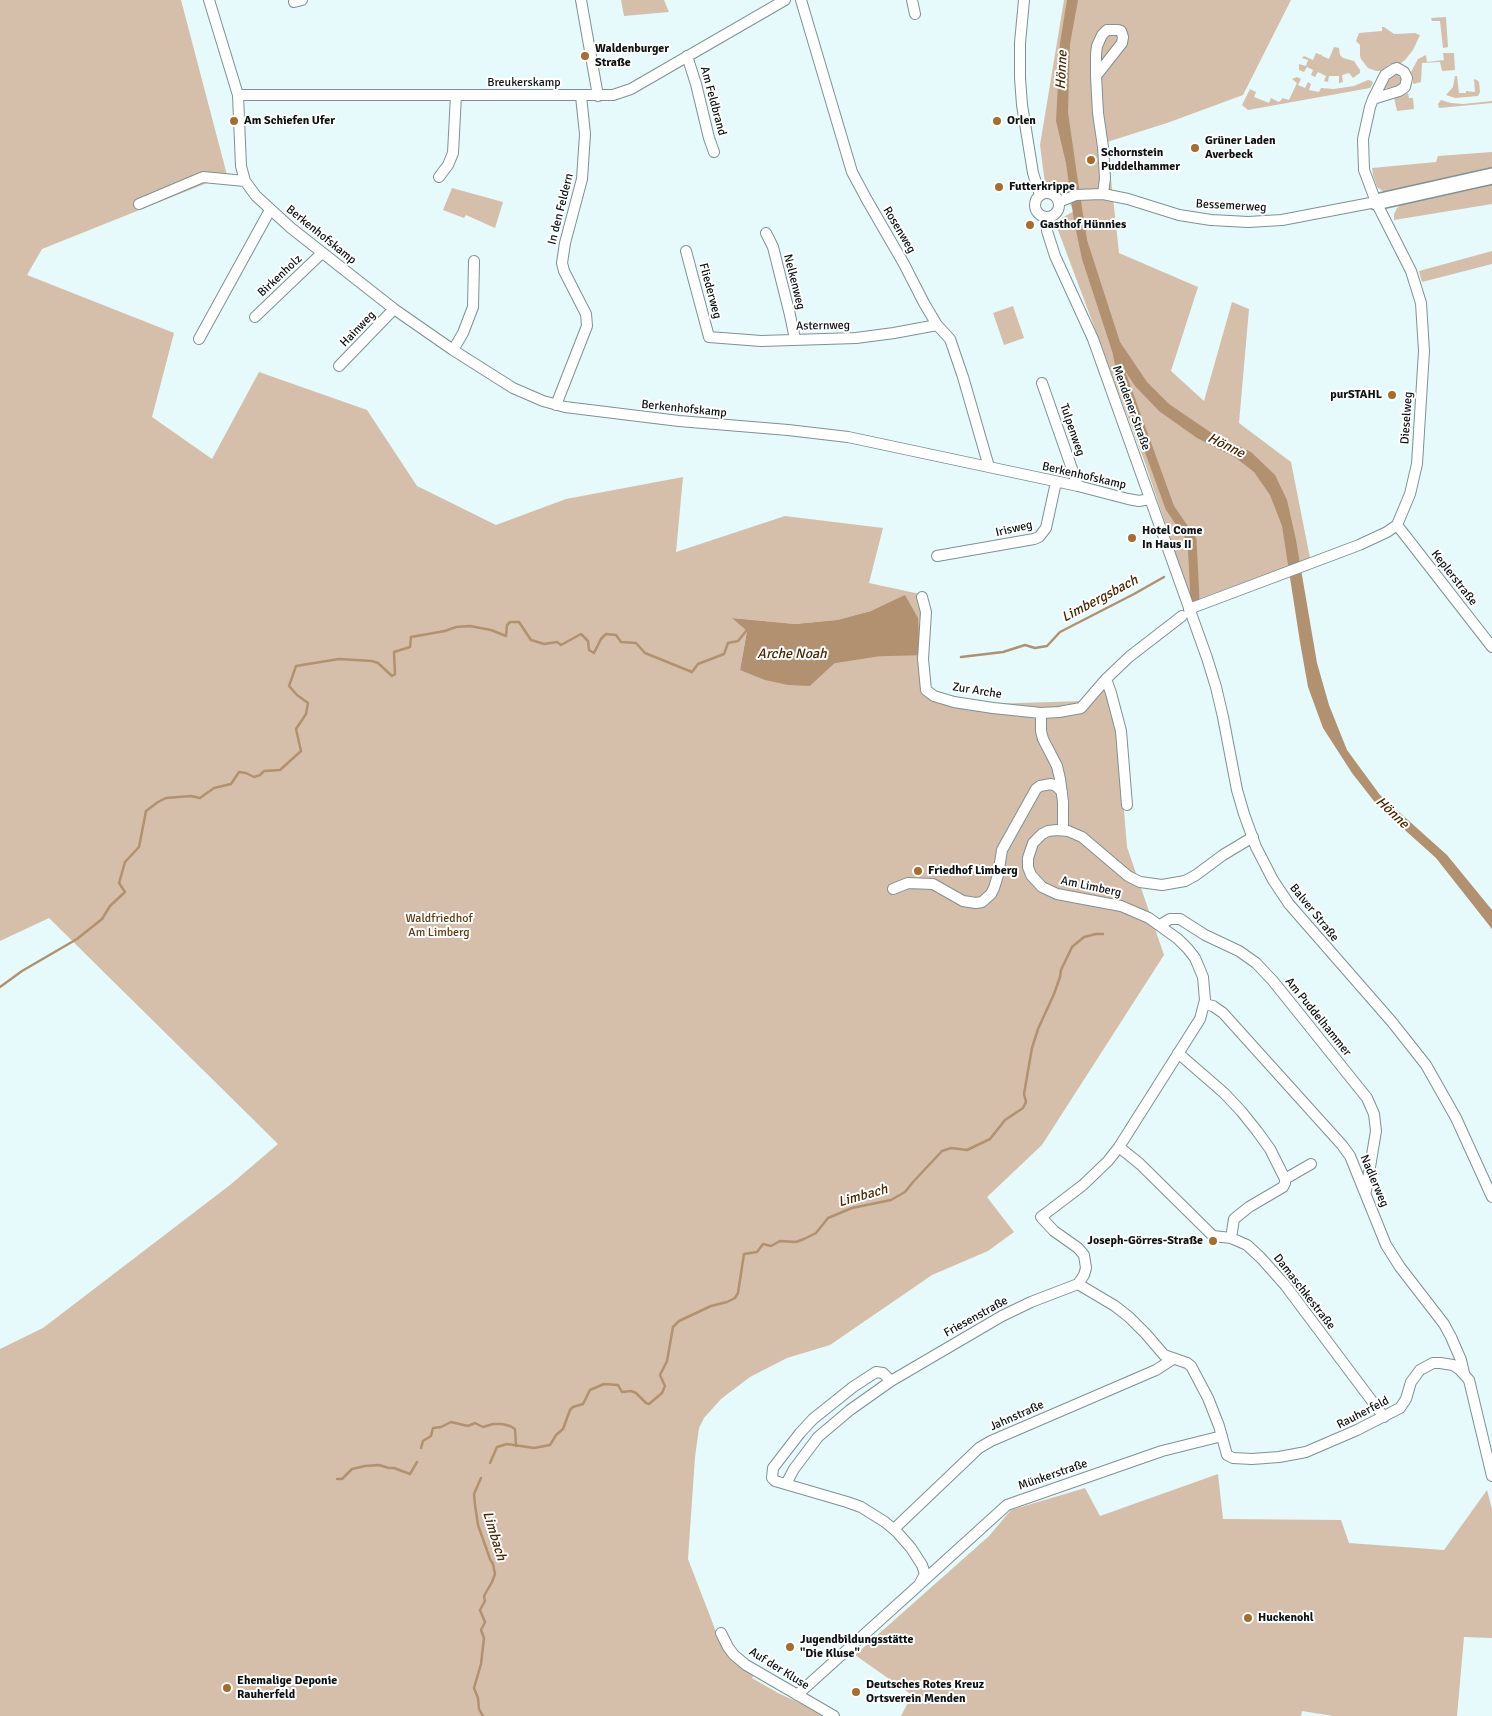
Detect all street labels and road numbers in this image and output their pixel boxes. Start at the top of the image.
street label: Am Feldbrand [697,65,729,137]
street label: Breukerskamp [487,76,561,90]
street label: In den Feldern [545,172,577,246]
street label: Bessemerweg [1195,197,1267,215]
street label: Berkenhofskamp [283,202,359,268]
street label: Rosenweg [879,204,919,256]
street label: Birkenholz [255,252,305,300]
street label: Nelkenweg [780,253,808,311]
street label: Fliederweg [696,262,724,320]
street label: Hainweg [337,308,379,350]
street label: Asternweg [796,318,850,334]
street label: Mendener Straße [1109,364,1153,452]
street label: Dieselweg [1398,391,1416,445]
street label: Berkenhofskamp [640,397,728,421]
street label: Tulpenweg [1056,402,1088,458]
street label: Berkenhofskamp [1040,459,1128,493]
street label: Irisweg [994,518,1034,540]
street label: Keplerstraße [1428,547,1480,609]
street label: Zur Arche [951,680,1003,702]
street label: Am Limberg [1059,874,1123,900]
street label: Balver Straße [1286,881,1342,945]
street label: Am Puddelhammer [1282,975,1354,1059]
street label: Nadlerweg [1357,1153,1391,1209]
street label: Damaschkestraße [1270,1251,1338,1333]
street label: Friesenstraße [941,1293,1011,1341]
street label: Rauherfeld [1334,1394,1392,1432]
street label: Jahnstraße [988,1398,1046,1434]
street label: Münkerstraße [1016,1456,1090,1494]
street label: Auf der Kluse [746,1645,812,1693]

